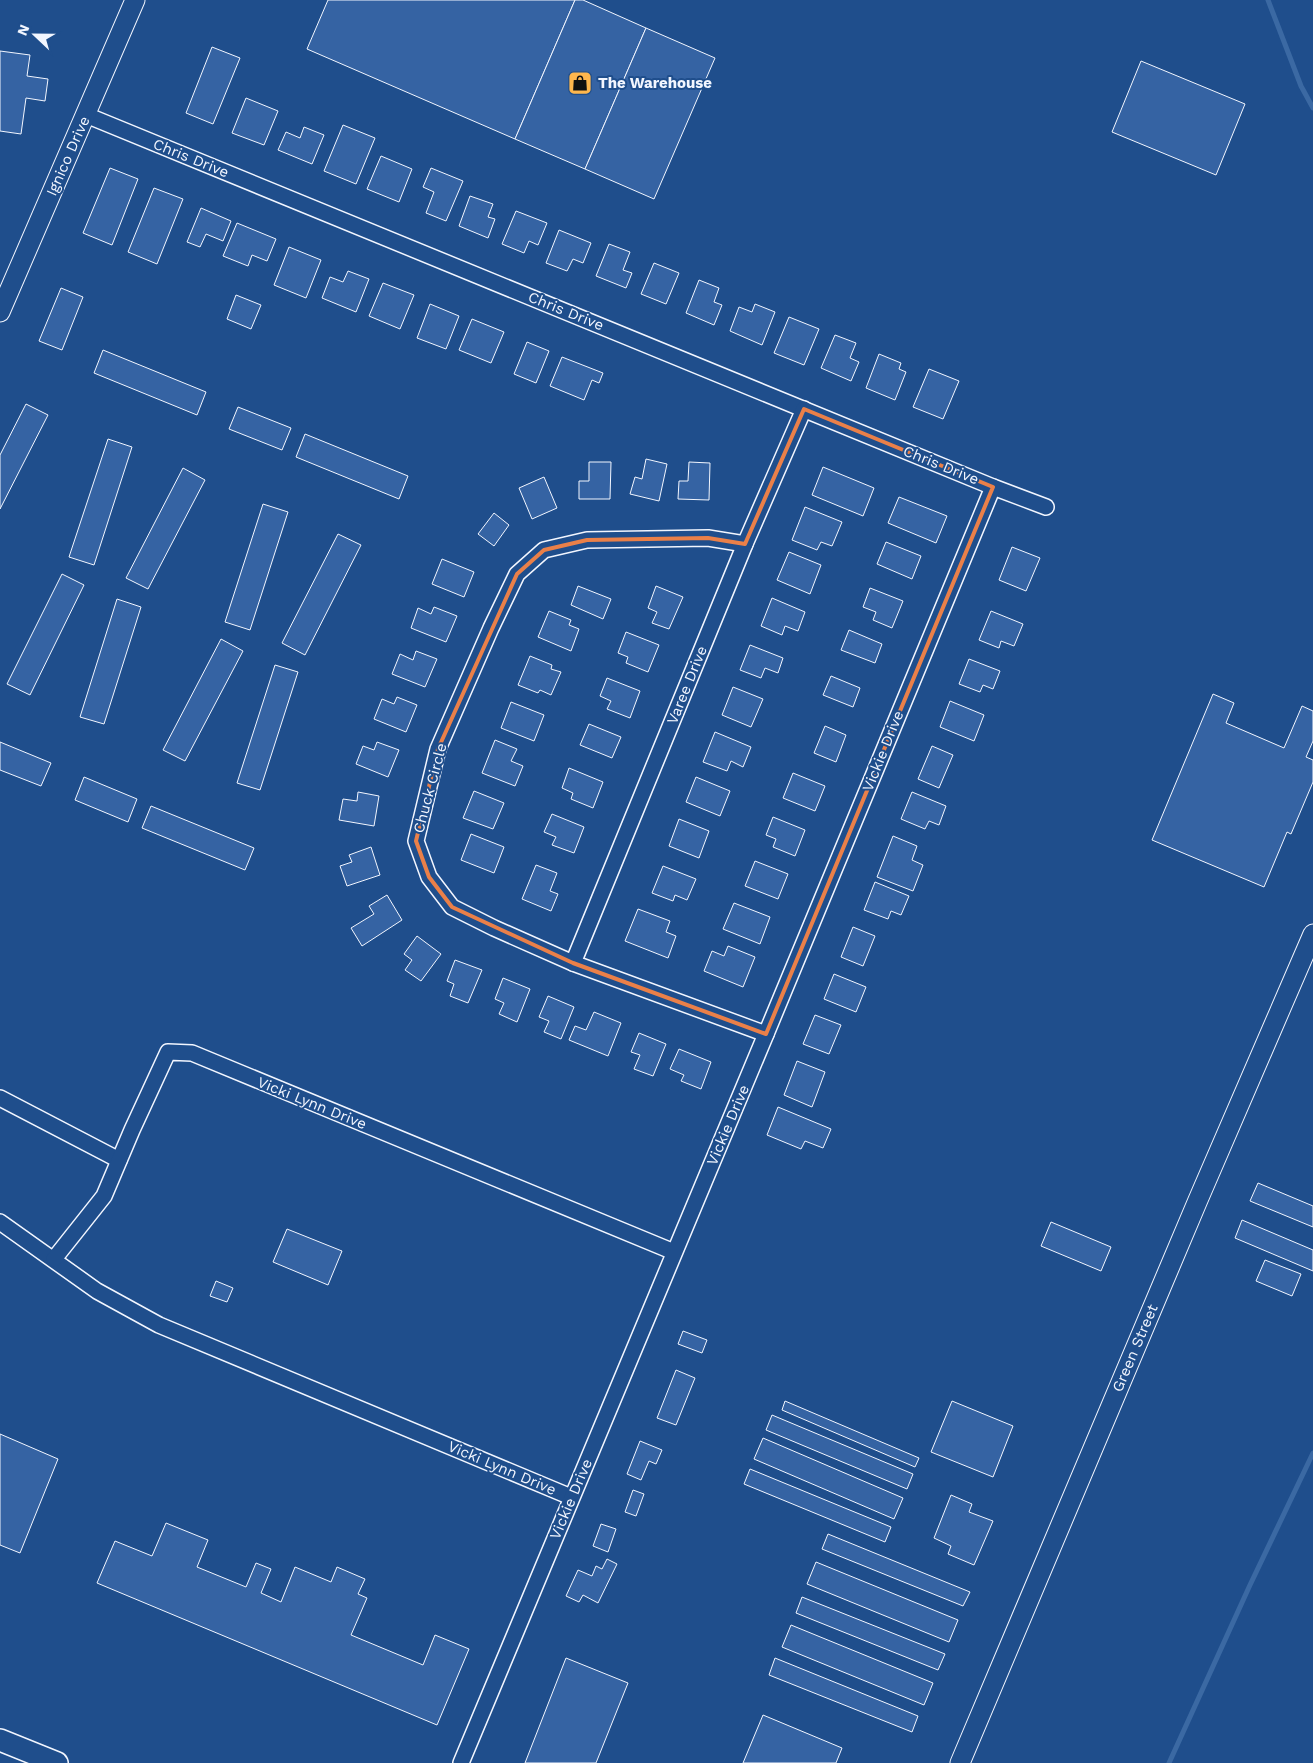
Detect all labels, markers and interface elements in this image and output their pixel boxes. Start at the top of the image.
north arrow [10,10,60,60]
text: N [14,22,32,38]
shop icon: The Warehouse [567,70,593,96]
place label: The Warehouse [598,74,712,92]
street label: Ignico Drive [42,113,94,199]
street label: Chris Drive [151,135,231,181]
street label: Chris Drive [526,288,606,334]
street label: Chris Drive [901,442,981,488]
street label: Varee Drive [663,643,711,727]
street label: Vickie Drive [859,708,907,794]
street label: Chuck Circle [409,741,451,835]
street label: Vicki Lynn Drive [255,1073,369,1133]
street label: Vickie Drive [703,1082,753,1168]
street label: Green Street [1108,1301,1162,1395]
street label: Vicki Lynn Drive [445,1437,559,1499]
street label: Vickie Drive [546,1456,596,1542]

